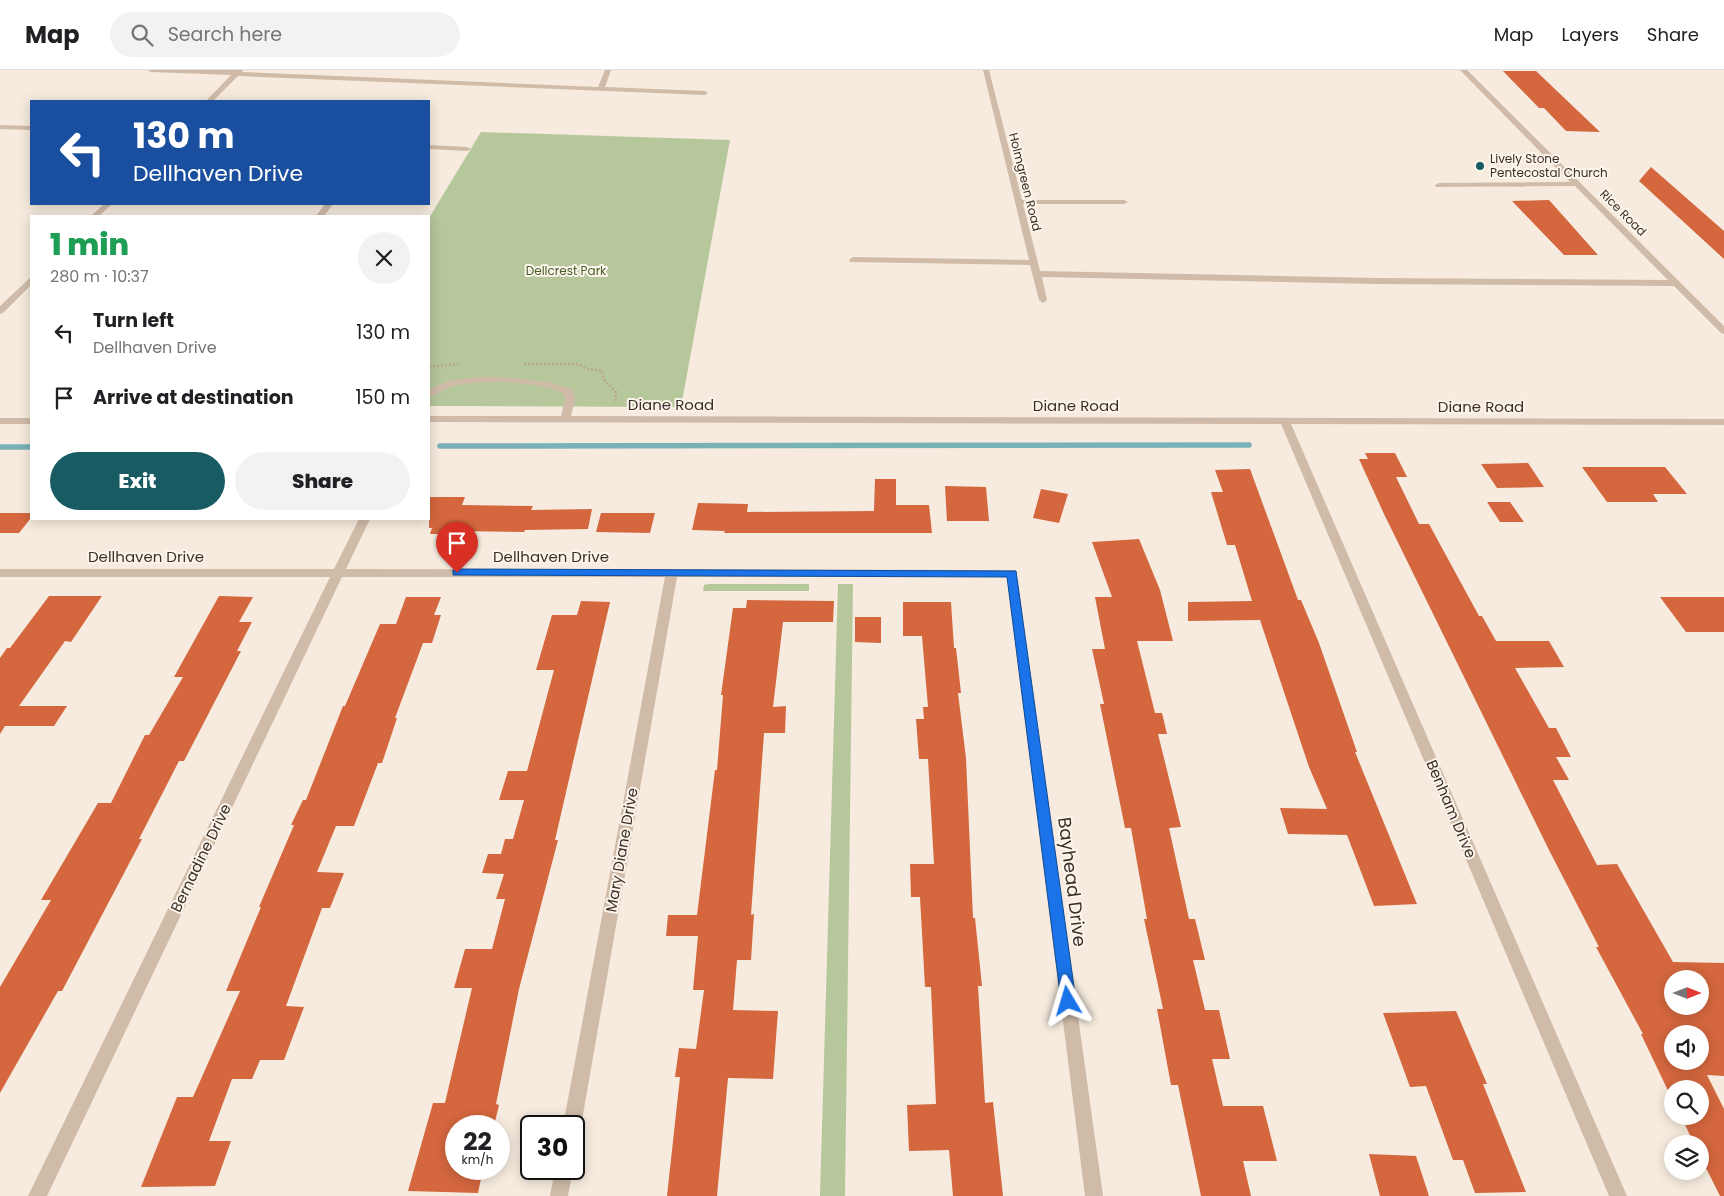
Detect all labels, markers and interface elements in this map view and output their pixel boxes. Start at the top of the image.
search box [110,12,460,57]
text: Map [25,18,80,51]
icon: search [128,21,156,49]
text: Search here [168,21,282,48]
text: Map [1494,22,1534,47]
text: Layers [1562,22,1619,47]
text: Share [1647,22,1699,47]
text: 130 m [133,111,235,160]
icon: left [50,120,115,185]
street label: Holmgreen Road [1005,131,1046,233]
place label: Lively Stone Pentecostal Church [1490,150,1608,181]
text: Dellhaven Drive [133,158,303,189]
marker: Lively Stone Pentecostal Church [1474,160,1486,172]
street label: Rice Road [1596,186,1650,240]
text: 1 min [50,223,129,266]
button: close [358,232,410,284]
park label: Dellcrest Park [526,262,607,279]
text: 280 m · 10:37 [50,265,149,288]
text: Turn left [93,307,174,334]
icon: left [50,319,78,347]
text: 130 m [356,319,410,346]
text: Dellhaven Drive [93,336,217,359]
icon: arrive [50,384,78,412]
text: Arrive at destination [93,384,294,411]
text: 150 m [355,384,410,411]
street label: Diane Road [628,394,714,415]
street label: Diane Road [1033,395,1119,416]
street label: Diane Road [1438,396,1524,417]
button: Exit [50,452,225,510]
button: Share [235,452,410,510]
pin [436,522,478,573]
icon: arrive [443,529,471,557]
street label: Dellhaven Drive [88,546,204,567]
street label: Dellhaven Drive [493,546,609,567]
street label: Benham Drive [1421,756,1482,861]
street label: Mary Diane Drive [600,786,643,914]
street label: Bernadine Drive [165,800,236,915]
street label: Bayhead Drive [1052,816,1093,948]
north arrow [1664,970,1709,1015]
map controls [1664,970,1709,1180]
position arrow [1041,974,1093,1026]
button: sound [1664,1025,1709,1070]
button: search [1664,1080,1709,1125]
speed limit sign: 30 [520,1115,585,1180]
text: 22 [463,1124,492,1159]
button: layers [1664,1135,1709,1180]
text: km/h [462,1151,493,1168]

